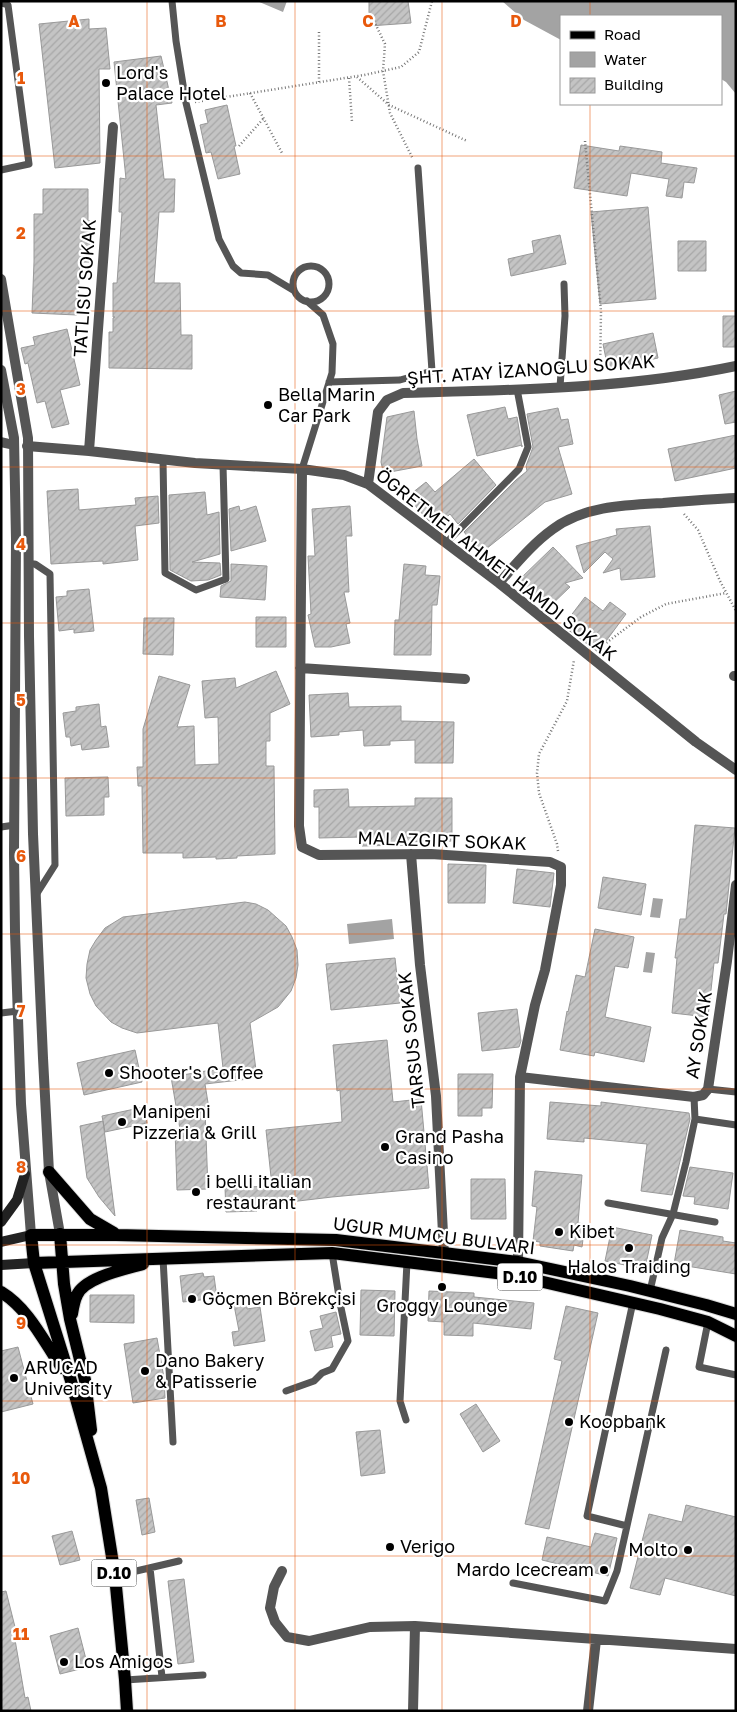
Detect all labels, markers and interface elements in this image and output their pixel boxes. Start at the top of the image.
text: A [68,11,80,31]
text: B [215,11,227,31]
text: C [362,11,374,31]
text: D [510,11,522,31]
legend [560,15,722,105]
text: Road [604,25,641,43]
text: Water [604,50,647,68]
place label: Lord's Palace Hotel [116,61,227,104]
text: 1 [17,68,25,88]
text: Building [604,75,664,93]
marker: Lord's Palace Hotel [100,77,112,89]
street label: TATLISU SOKAK [68,218,100,358]
text: 2 [16,223,26,243]
street label: ŞHT. ATAY İZANOĞLU SOKAK [406,349,656,389]
text: 3 [16,379,26,399]
place label: Bella Marin Car Park [278,383,375,426]
marker: Bella Marin Car Park [262,399,274,411]
street label: ÖĞRETMEN AHMET HAMDI SOKAK [372,463,621,665]
text: 4 [16,534,26,554]
text: 5 [16,690,26,710]
street label: MALAZGIRT SOKAK [357,826,527,854]
text: 6 [16,846,26,866]
street label: TARSUS SOKAK [393,971,429,1109]
street label: AY SOKAK [680,989,716,1080]
text: 7 [17,1001,26,1021]
place label: Shooter's Coffee [119,1061,263,1083]
marker: Shooter's Coffee [103,1067,115,1079]
place label: Manipeni Pizzeria & Grill [132,1100,257,1143]
marker: Manipeni Pizzeria & Grill [116,1116,128,1128]
place label: Grand Pasha Casino [395,1125,504,1168]
marker: Grand Pasha Casino [379,1141,391,1153]
text: 8 [16,1157,26,1177]
place label: i belli italian restaurant [206,1170,312,1213]
marker: i belli italian restaurant [190,1186,202,1198]
street label: UĞUR MUMCU BULVARI [332,1212,537,1258]
place label: Kibet [569,1220,615,1242]
marker: Kibet [553,1226,565,1238]
marker: Halos Traiding [623,1242,635,1254]
place label: Halos Traiding [567,1255,691,1277]
road number: D.10 [498,1264,542,1290]
marker: Groggy Lounge [436,1281,448,1293]
place label: Göçmen Börekçisi [202,1287,356,1309]
marker: Göçmen Börekçisi [186,1293,198,1305]
place label: Groggy Lounge [376,1294,508,1316]
text: 9 [16,1313,26,1333]
place label: Dano Bakery & Patisserie [155,1349,264,1392]
place label: ARUCAD University [24,1356,112,1399]
marker: Dano Bakery & Patisserie [139,1365,151,1377]
marker: ARUCAD University [8,1372,20,1384]
place label: Koopbank [579,1410,666,1432]
marker: Koopbank [563,1416,575,1428]
text: 10 [12,1468,30,1488]
place label: Verigo [400,1535,455,1557]
place label: Molto [628,1538,678,1560]
marker: Verigo [384,1541,396,1553]
marker: Molto [682,1544,694,1556]
place label: Mardo Icecream [456,1558,594,1580]
road number: D.10 [92,1560,136,1586]
marker: Mardo Icecream [598,1564,610,1576]
text: 11 [13,1624,29,1644]
place label: Los Amigos [74,1650,173,1672]
marker: Los Amigos [58,1656,70,1668]

